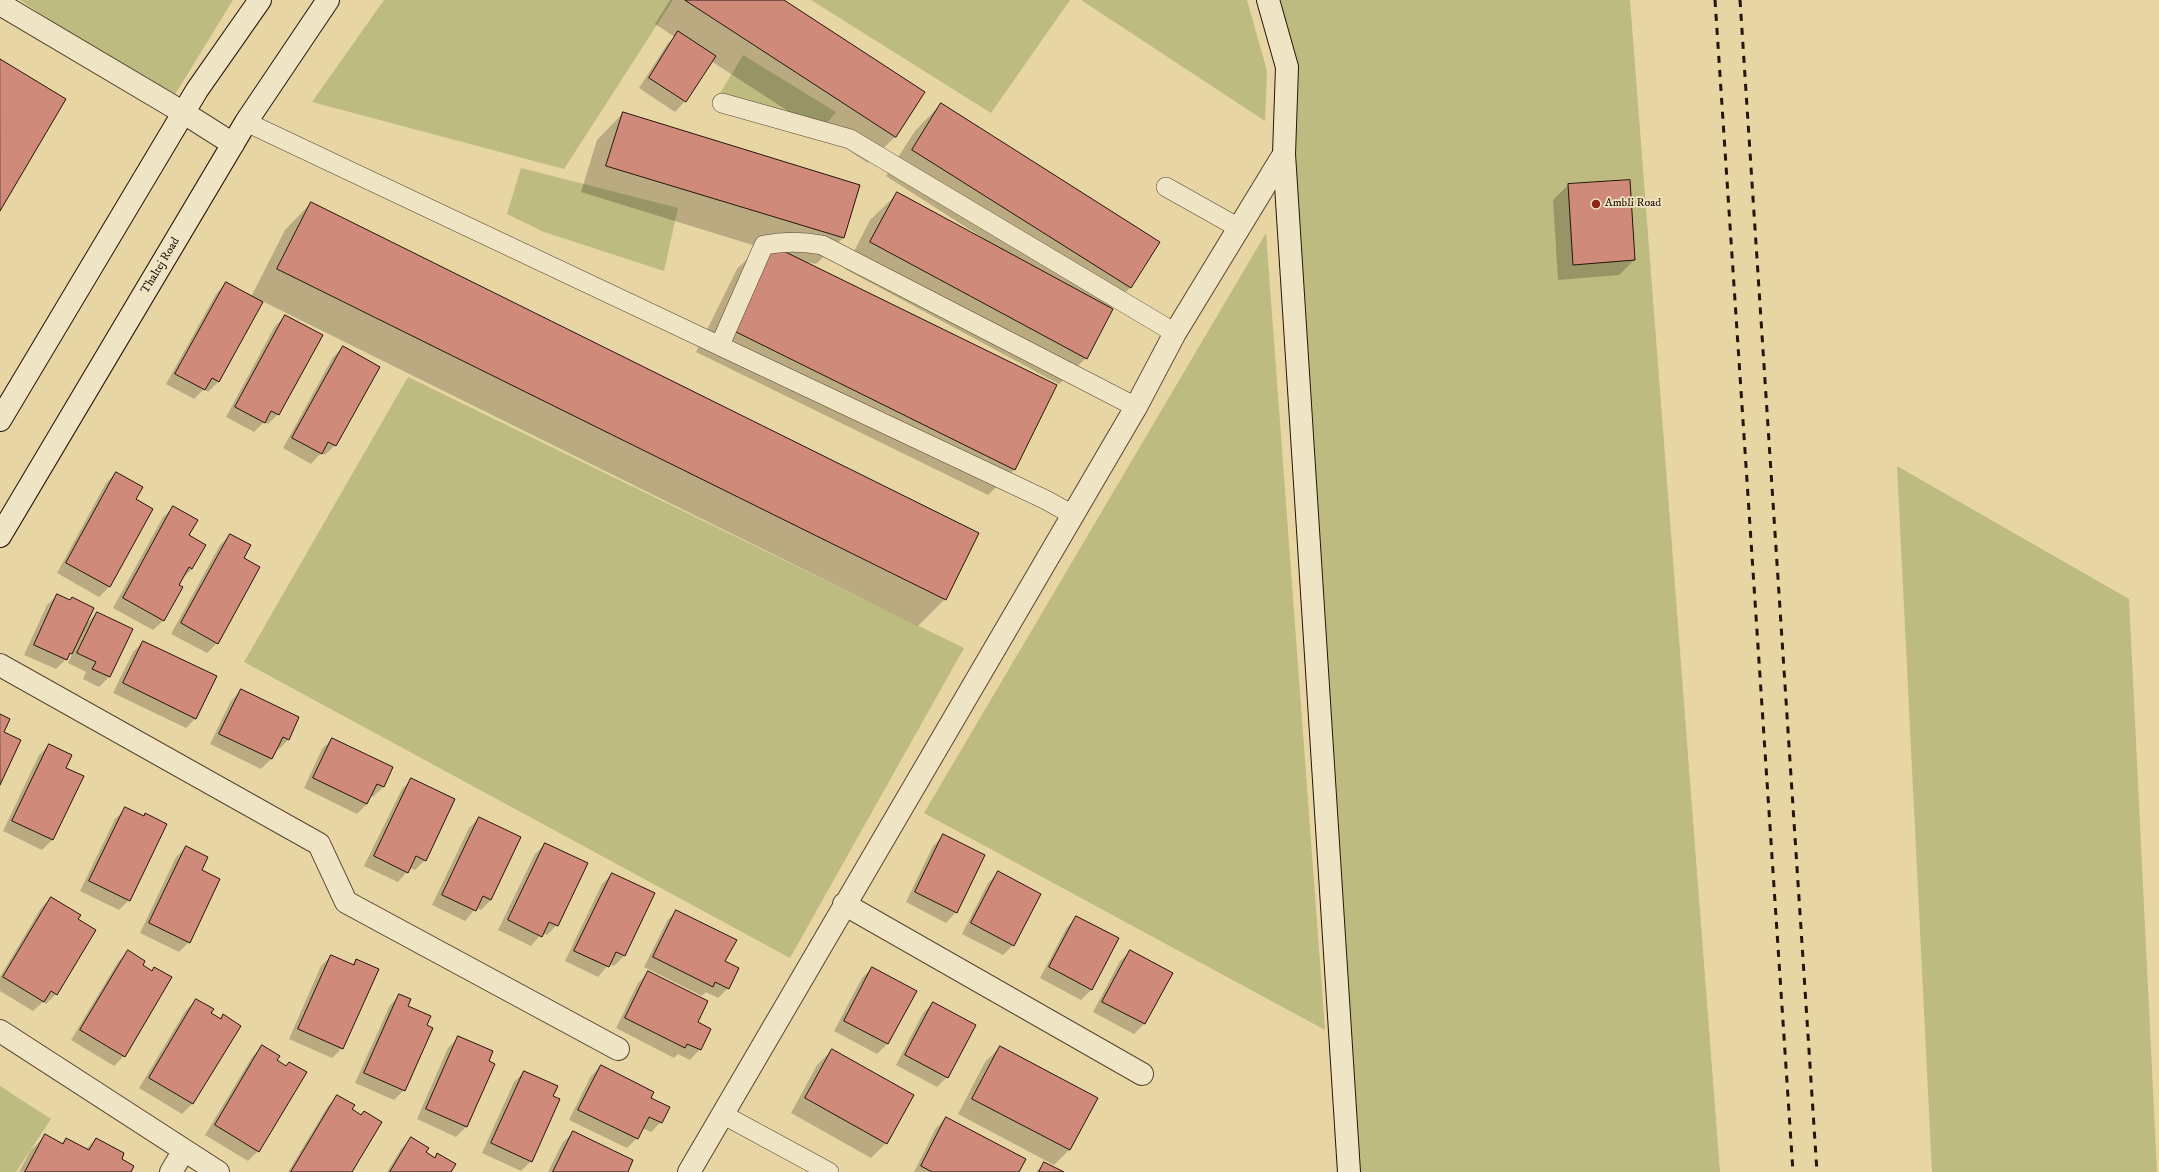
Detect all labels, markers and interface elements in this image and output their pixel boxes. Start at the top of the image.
place label: Ambli Road [1605,197,1661,211]
marker: Ambli Road [1590,198,1602,210]
street label: Thaltej Road [139,235,183,297]

